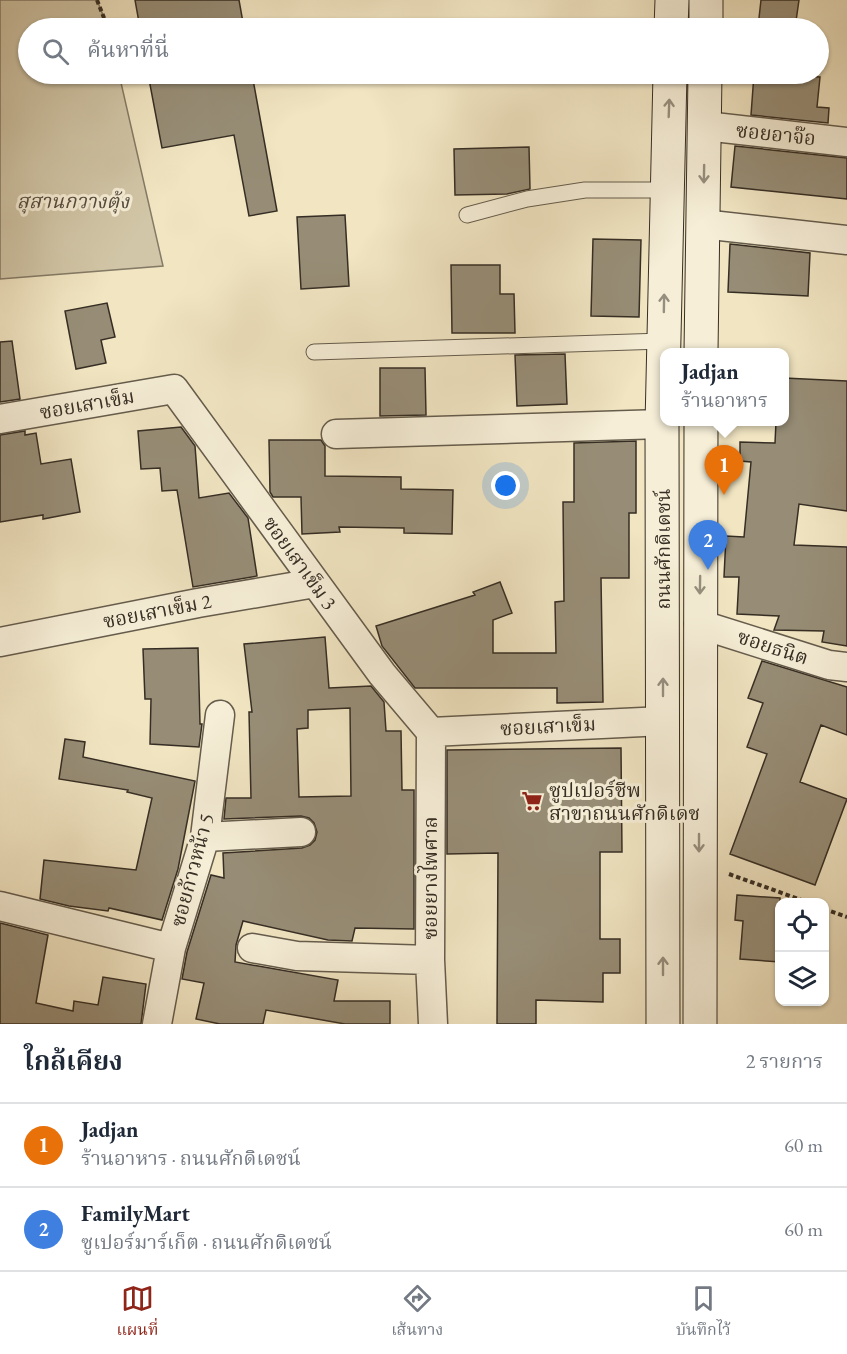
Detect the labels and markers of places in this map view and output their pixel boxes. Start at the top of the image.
pin: 1 [704,446,744,495]
pin: 2 [688,520,728,570]
place label: ซูปเปอร์ชีพ สาขาถนนศักดิเดช [549,777,700,826]
supermarket icon: ซูปเปอร์ชีพ สาขาถนนศักดิเดช [520,789,544,813]

